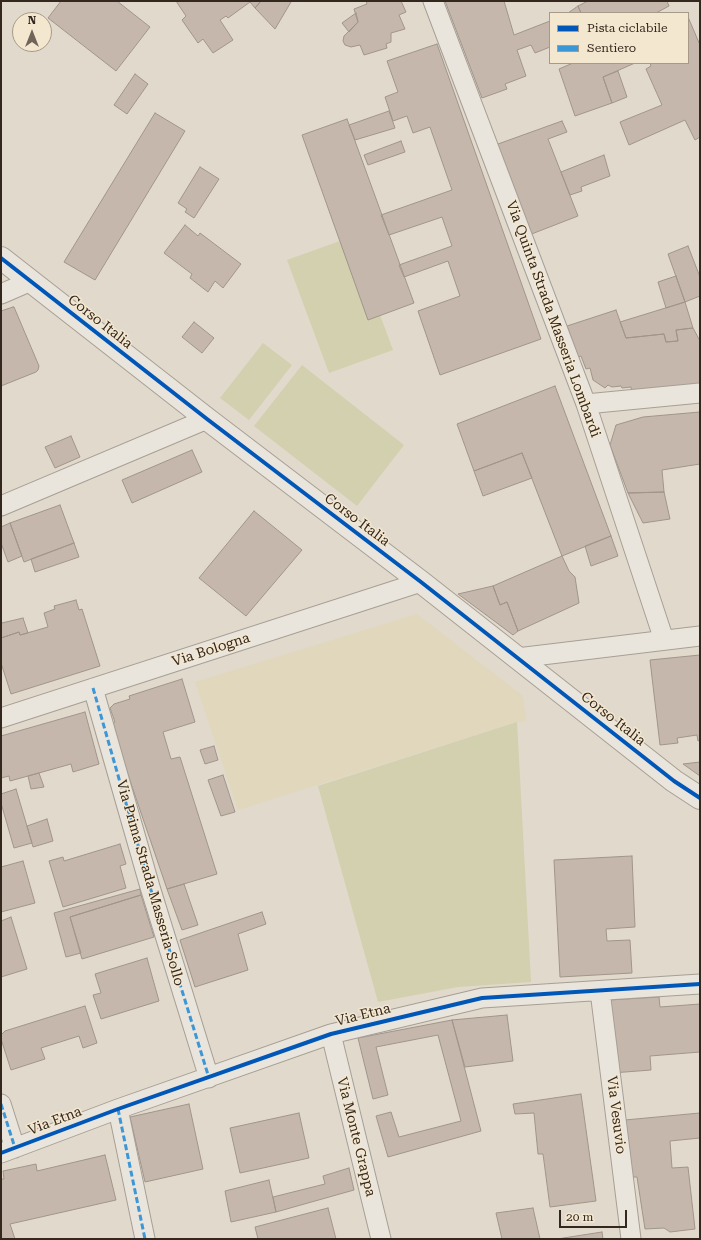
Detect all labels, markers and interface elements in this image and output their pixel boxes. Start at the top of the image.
north arrow [12,12,52,52]
legend [549,12,689,64]
text: N [28,14,36,27]
text: Pista ciclabile [587,21,668,35]
text: Sentiero [587,41,636,55]
street label: Via Quinta Strada Masseria Lombardi [502,198,604,440]
street label: Corso Italia [64,292,136,352]
street label: Corso Italia [321,490,393,550]
street label: Via Bologna [170,630,252,670]
street label: Corso Italia [577,689,649,749]
street label: Via Prima Strada Masseria Sollo [113,778,187,988]
street label: Via Etna [334,1000,392,1030]
street label: Via Vesuvio [603,1075,629,1155]
street label: Via Monte Grappa [333,1076,379,1198]
street label: Via Etna [26,1103,84,1139]
scale bar [561,1202,629,1228]
text: 20 m [566,1210,593,1224]

